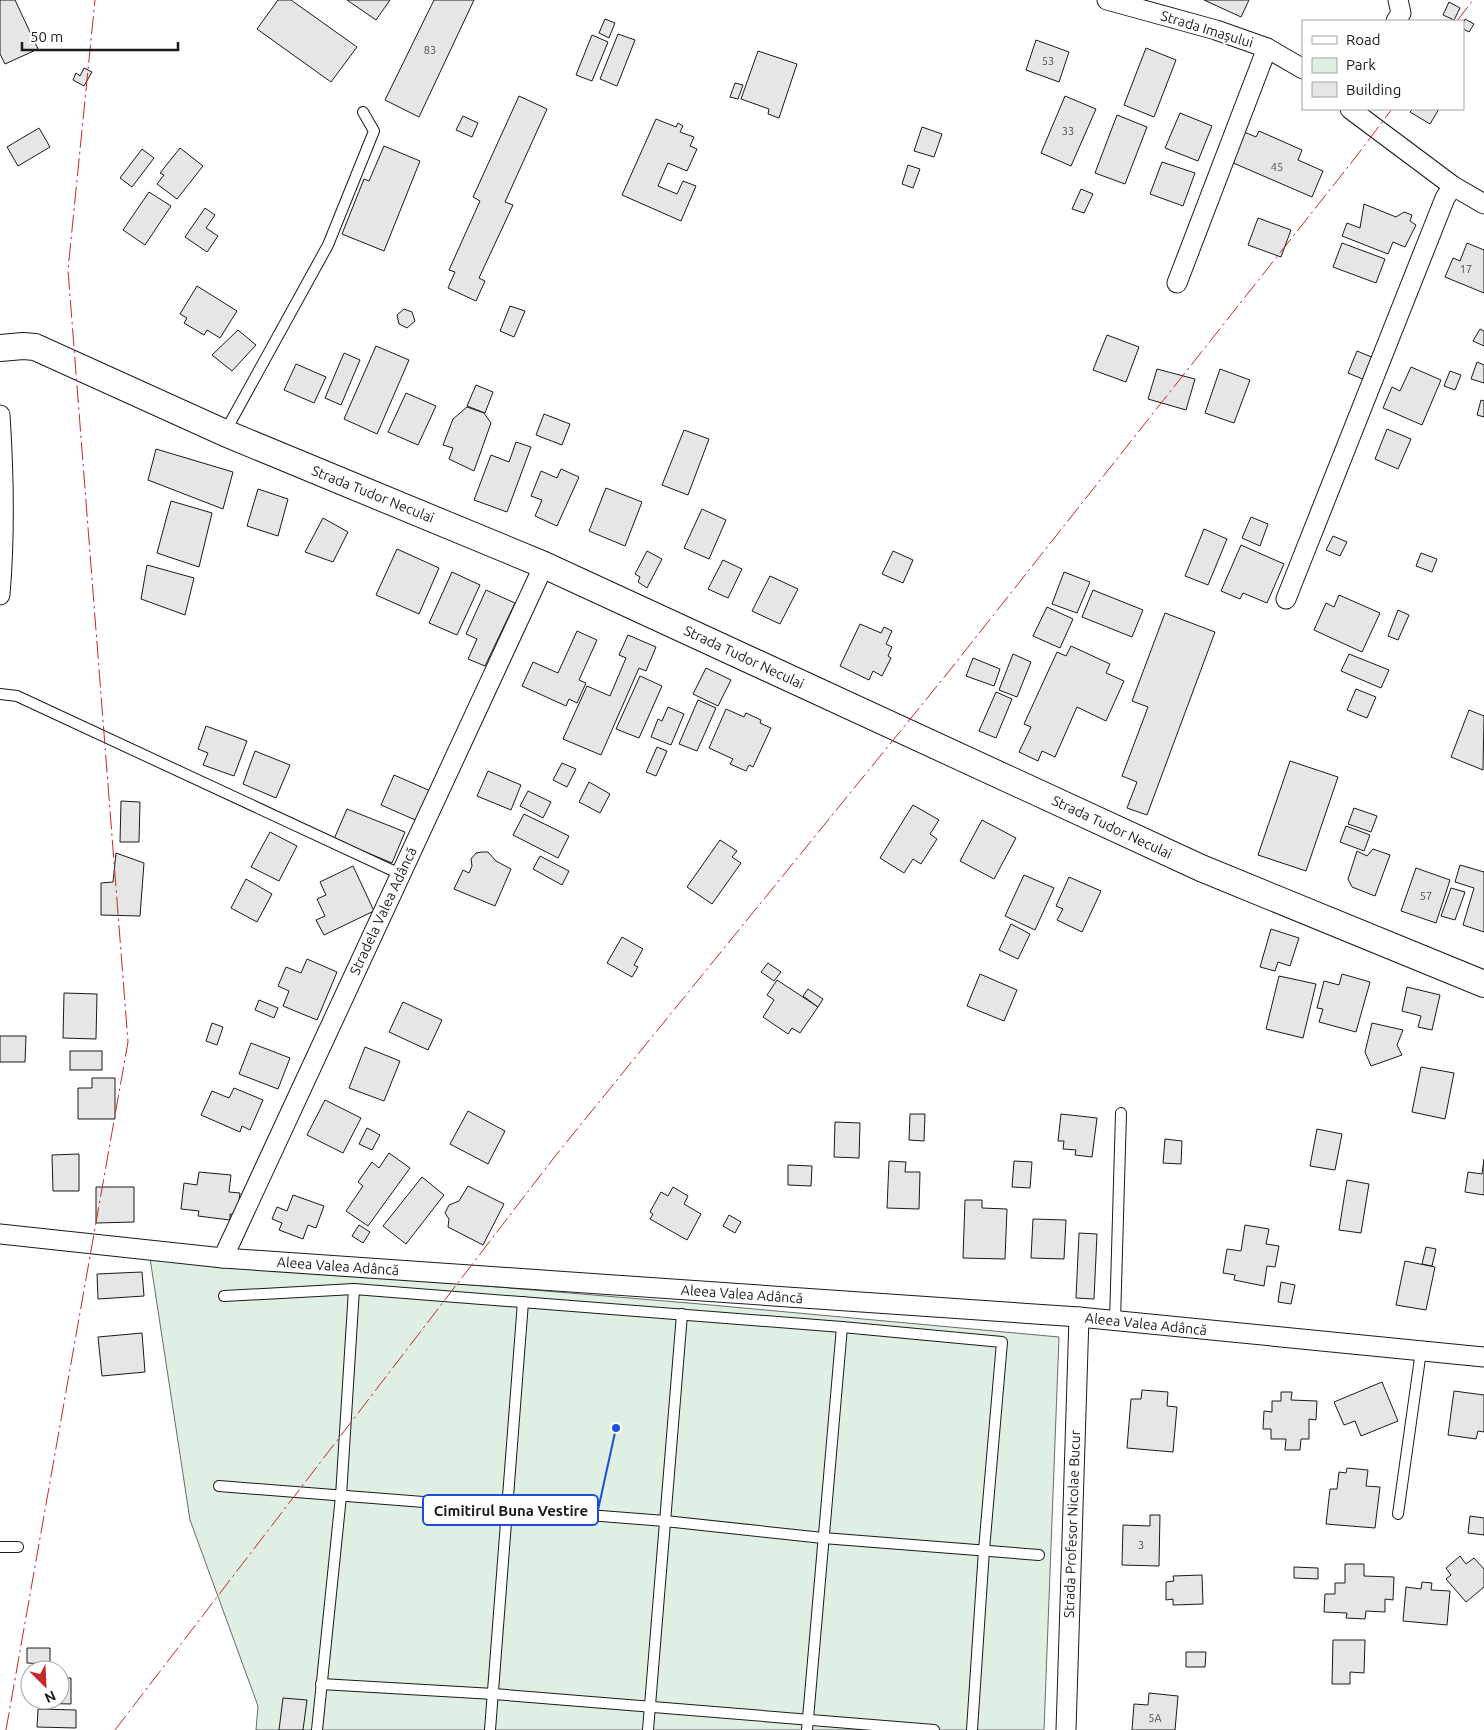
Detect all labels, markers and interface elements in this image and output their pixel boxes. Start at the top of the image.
street label: Strada Imașului [1159,7,1255,51]
scale bar [22,20,179,52]
legend [1302,20,1464,110]
text: 50 m [30,28,63,45]
text: Road [1346,31,1381,48]
house number: 83 [424,44,436,56]
house number: 53 [1042,55,1054,67]
text: Park [1346,56,1376,73]
text: Building [1346,81,1401,98]
house number: 33 [1062,125,1074,137]
house number: 45 [1271,161,1283,173]
house number: 17 [1460,263,1472,275]
street label: Strada Tudor Neculai [309,462,437,526]
street label: Strada Tudor Neculai [681,622,807,692]
street label: Strada Tudor Neculai [1049,792,1175,862]
street label: Stradela Valea Adâncă [346,845,420,977]
house number: 57 [1420,890,1432,902]
street label: Aleea Valea Adâncă [276,1254,400,1278]
street label: Aleea Valea Adâncă [680,1282,804,1306]
street label: Aleea Valea Adâncă [1084,1310,1208,1338]
street label: Strada Profesor Nicolae Bucur [1061,1429,1083,1618]
callout: Cimitirul Buna Vestire [423,1495,598,1525]
text: Cimitirul Buna Vestire [434,1502,588,1519]
house number: 3 [1138,1539,1144,1551]
north arrow [20,1660,70,1710]
text: N [42,1687,58,1706]
house number: 5A [1148,1712,1163,1724]

